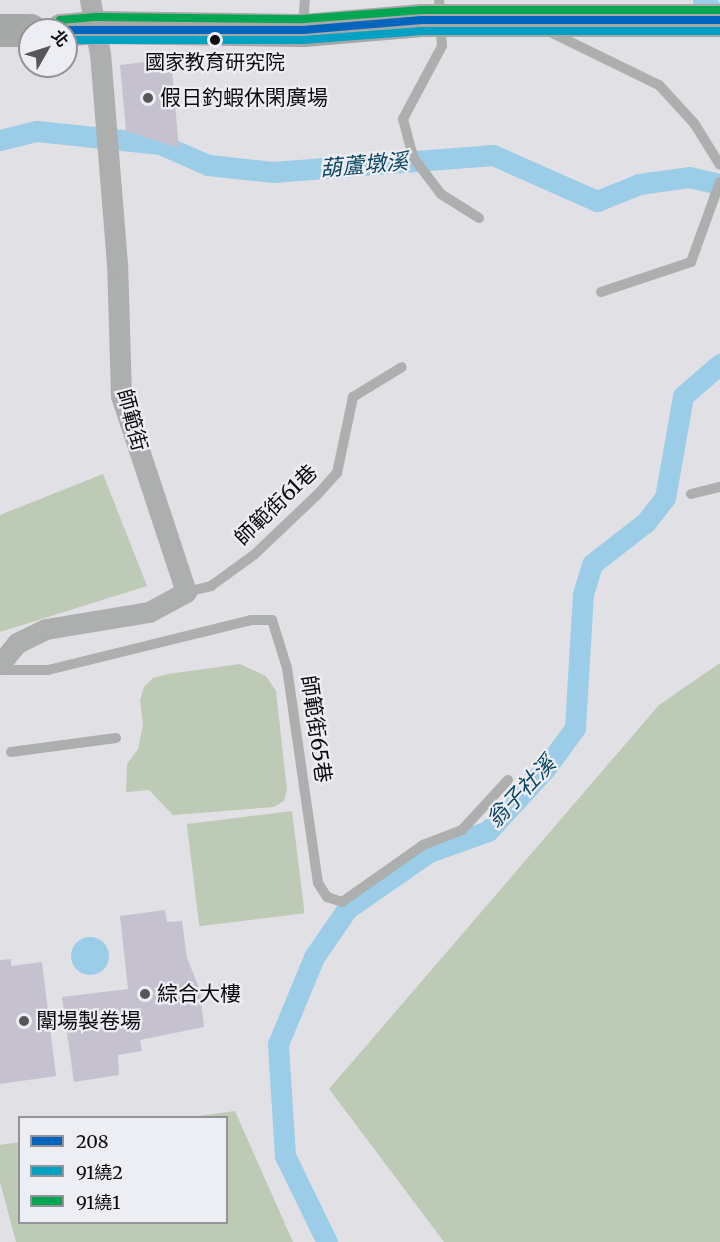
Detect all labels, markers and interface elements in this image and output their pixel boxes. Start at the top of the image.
north arrow [18,18,78,78]
text: 北 [48,25,73,50]
marker: 國家教育研究院 [209,34,221,46]
place label: 國家教育研究院 [145,49,285,73]
place label: 假日釣蝦休閑廣場 [160,85,328,111]
marker: 假日釣蝦休閑廣場 [141,91,155,105]
water label: 葫蘆墩溪 [319,148,409,182]
street label: 師範街 [112,386,152,454]
street label: 師範街61巷 [230,460,322,550]
street label: 師範街65巷 [296,674,336,784]
water label: 翁子社溪 [481,751,561,833]
place label: 綜合大樓 [157,981,241,1007]
marker: 綜合大樓 [138,987,152,1001]
place label: 闈場製卷場 [36,1008,141,1034]
marker: 闈場製卷場 [17,1014,31,1028]
legend [18,1116,228,1224]
text: 208 [76,1130,109,1153]
text: 91繞2 [76,1161,123,1184]
text: 91繞1 [76,1191,121,1214]

